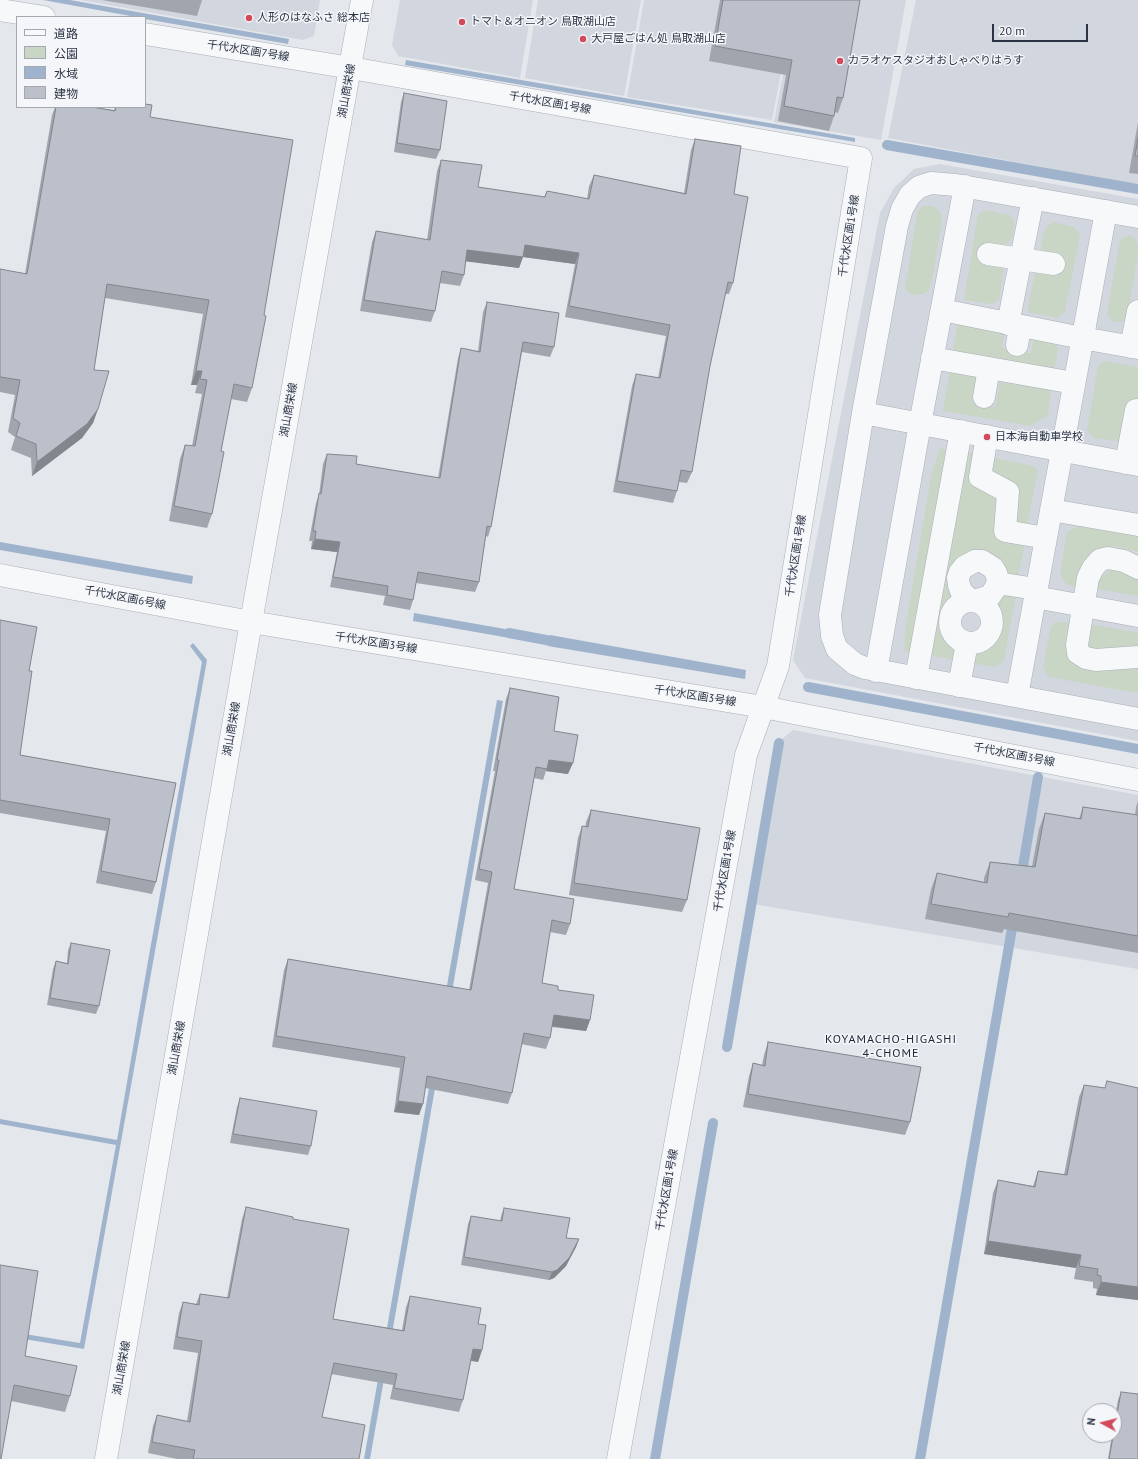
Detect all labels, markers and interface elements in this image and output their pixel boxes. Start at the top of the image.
place label: 人形のはなふさ 総本店 [257,11,370,25]
marker: 人形のはなふさ 総本店 [244,13,254,23]
place label: トマト＆オニオン 鳥取湖山店 [470,15,616,29]
legend [16,16,146,108]
scale bar [994,16,1090,42]
marker: トマト＆オニオン 鳥取湖山店 [457,17,467,27]
text: 20 m [999,23,1025,38]
text: 道路 [54,26,78,41]
place label: 大戸屋ごはん処 鳥取湖山店 [591,32,726,46]
marker: 大戸屋ごはん処 鳥取湖山店 [578,34,588,44]
street label: 千代水区画7号線 [206,38,290,64]
text: 公園 [54,46,78,61]
place label: カラオケスタジオおしゃべりはうす [848,54,1024,68]
marker: カラオケスタジオおしゃべりはうす [835,56,845,66]
street label: 湖山商栄線 [336,63,358,119]
text: 水域 [54,66,78,81]
text: 建物 [54,86,78,101]
street label: 千代水区画1号線 [508,89,592,117]
street label: 千代水区画1号線 [836,194,862,278]
street label: 湖山商栄線 [278,382,300,438]
place label: 日本海自動車学校 [995,430,1083,444]
marker: 日本海自動車学校 [982,432,992,442]
street label: 千代水区画1号線 [783,514,809,598]
street label: 千代水区画6号線 [83,584,167,612]
street label: 千代水区画3号線 [334,630,418,656]
street label: 千代水区画3号線 [653,683,737,709]
street label: 湖山商栄線 [221,701,243,757]
street label: 千代水区画3号線 [972,741,1056,769]
street label: 千代水区画1号線 [711,829,739,913]
street label: 湖山商栄線 [166,1020,188,1076]
district label: KOYAMACHO-HIGASHI 4-CHOME [825,1033,957,1061]
street label: 千代水区画1号線 [653,1148,681,1232]
street label: 湖山商栄線 [111,1340,133,1396]
north arrow [1082,1403,1122,1443]
text: N [1084,1417,1098,1426]

